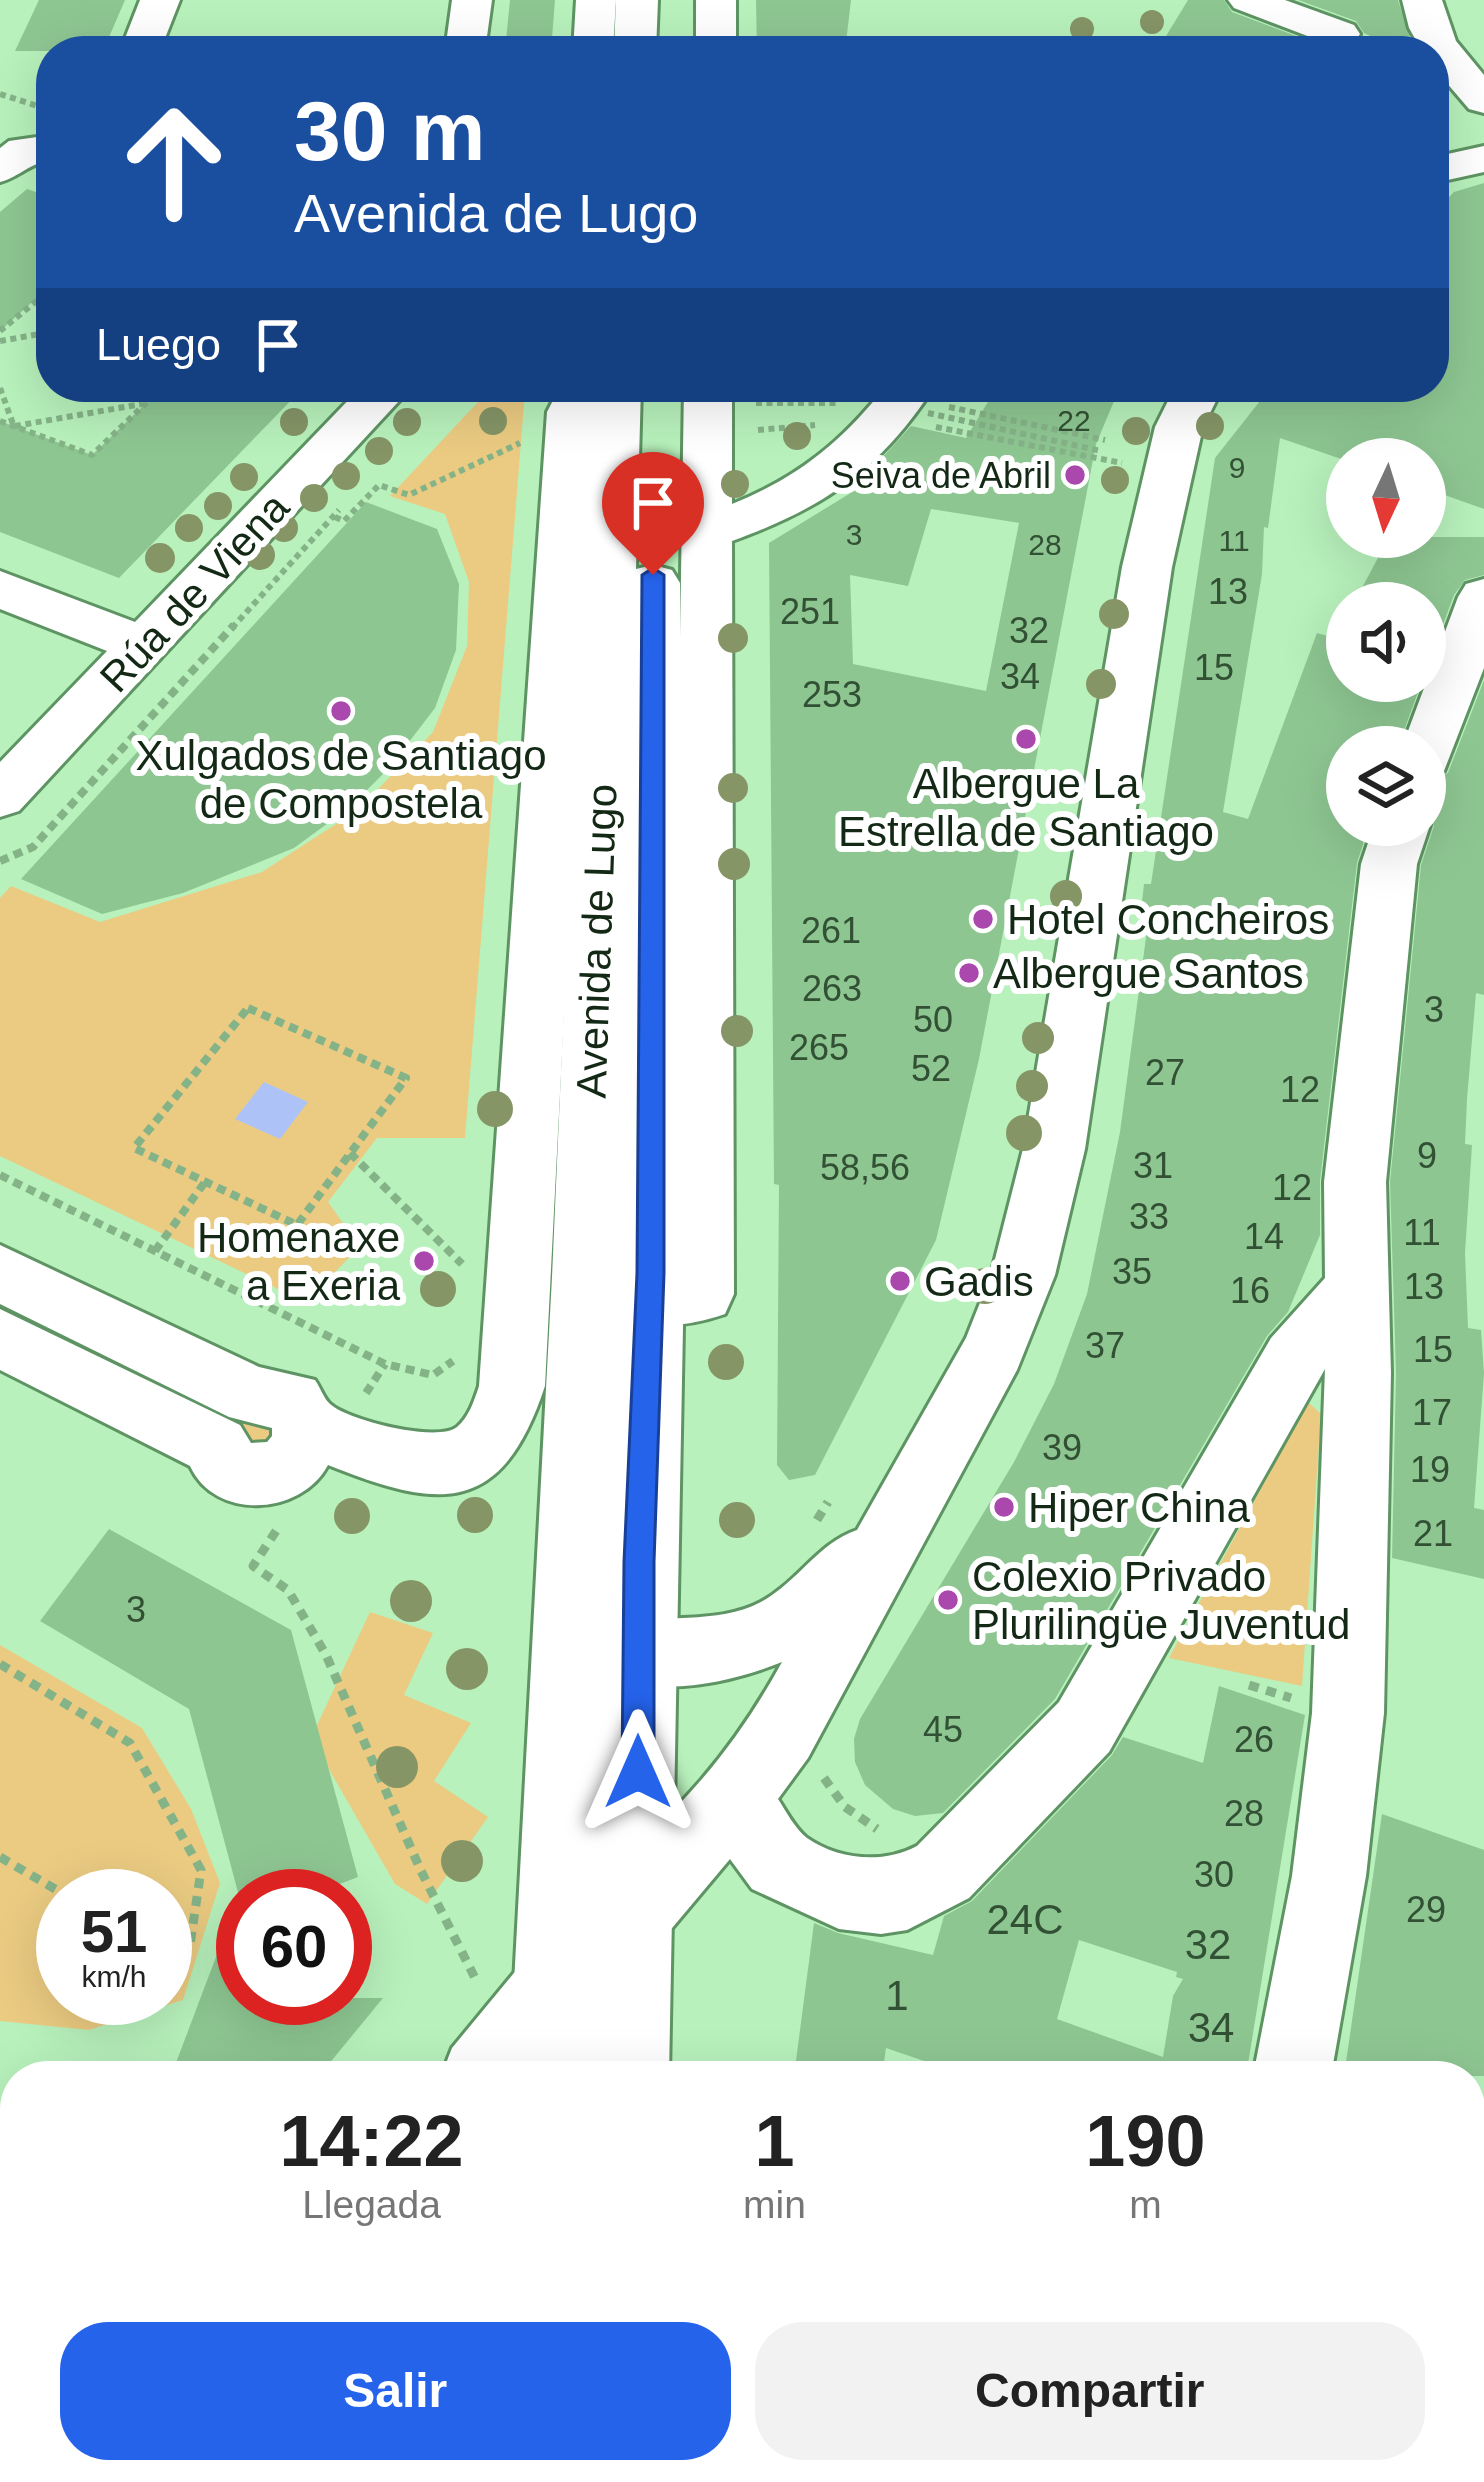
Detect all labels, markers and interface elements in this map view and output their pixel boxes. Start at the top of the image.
icon: ahead [96,84,252,240]
text: 30 m [294,84,485,178]
text: Avenida de Lugo [294,183,698,243]
icon: arrive [245,312,311,378]
text: Luego [96,319,221,370]
house number: 22 [1057,404,1091,437]
north arrow [1326,438,1446,558]
map controls [1326,438,1446,846]
house number: 9 [1229,451,1245,484]
pin [602,452,704,575]
place label: Seiva de Abril [831,455,1051,496]
marker: Seiva de Abril [1062,462,1088,488]
icon: arrive [620,470,686,536]
street label: Rúa de Viena [91,483,299,701]
house number: 3 [846,518,862,551]
house number: 11 [1218,524,1250,557]
house number: 28 [1028,528,1062,561]
house number: 13 [1208,571,1248,612]
button: sound [1326,582,1446,702]
house number: 251 [780,591,840,632]
house number: 32 [1009,610,1049,651]
house number: 15 [1194,647,1234,688]
house number: 34 [1000,656,1040,697]
house number: 253 [802,674,862,715]
marker: Xulgados de Santiago de Compostela [328,698,354,724]
marker: Albergue La Estrella de Santiago [1013,726,1039,752]
button: layers [1326,726,1446,846]
place label: Xulgados de Santiago de Compostela [136,732,547,827]
place label: Albergue La Estrella de Santiago [838,760,1214,855]
street label: Avenida de Lugo [568,783,625,1099]
place label: Hotel Concheiros [1007,896,1329,943]
marker: Hotel Concheiros [970,906,996,932]
house number: 261 [801,910,861,951]
place label: Albergue Santos [993,950,1304,997]
marker: Albergue Santos [956,960,982,986]
house number: 263 [802,968,862,1009]
house number: 3 [1424,989,1444,1030]
house number: 50 [913,999,953,1040]
house number: 265 [789,1027,849,1068]
house number: 52 [911,1048,951,1089]
house number: 27 [1145,1052,1185,1093]
house number: 12 [1280,1069,1320,1110]
house number: 9 [1417,1135,1437,1176]
house number: 31 [1133,1145,1173,1186]
house number: 58,56 [820,1147,910,1188]
house number: 12 [1272,1167,1312,1208]
house number: 33 [1129,1196,1169,1237]
house number: 11 [1403,1212,1441,1253]
place label: Homenaxe a Exeria [197,1214,401,1309]
house number: 14 [1244,1216,1284,1257]
marker: Homenaxe a Exeria [411,1248,437,1274]
house number: 35 [1112,1251,1152,1292]
place label: Gadis [924,1258,1034,1305]
house number: 13 [1404,1266,1444,1307]
marker: Gadis [887,1268,913,1294]
house number: 16 [1230,1270,1270,1311]
house number: 37 [1085,1325,1125,1366]
house number: 15 [1413,1329,1453,1370]
house number: 17 [1412,1392,1452,1433]
house number: 39 [1042,1427,1082,1468]
house number: 19 [1410,1449,1450,1490]
place label: Hiper China [1028,1484,1250,1531]
marker: Hiper China [991,1494,1017,1520]
house number: 21 [1413,1513,1453,1554]
place label: Colexio Privado Plurilingüe Juventud [972,1553,1350,1648]
marker: Colexio Privado Plurilingüe Juventud [935,1587,961,1613]
house number: 3 [126,1589,146,1630]
position arrow [575,1709,701,1835]
house number: 45 [923,1709,963,1750]
house number: 26 [1234,1719,1274,1760]
house number: 28 [1224,1793,1264,1834]
house number: 30 [1194,1854,1234,1895]
speed limit sign: 60 [216,1869,372,2025]
house number: 29 [1406,1889,1446,1930]
house number: 24C [986,1896,1064,1943]
text: 51 [81,1898,147,1965]
house number: 32 [1185,1921,1231,1968]
text: km/h [81,1960,147,1993]
house number: 1 [885,1972,909,2019]
house number: 34 [1188,2004,1234,2051]
text: 14:22 [279,2101,464,2181]
text: 1 [754,2101,795,2181]
text: 190 [1085,2101,1206,2181]
text: Llegada [302,2183,441,2226]
text: min [743,2183,806,2226]
text: m [1129,2183,1162,2226]
button: Salir [60,2322,731,2460]
button: Compartir [755,2322,1425,2460]

